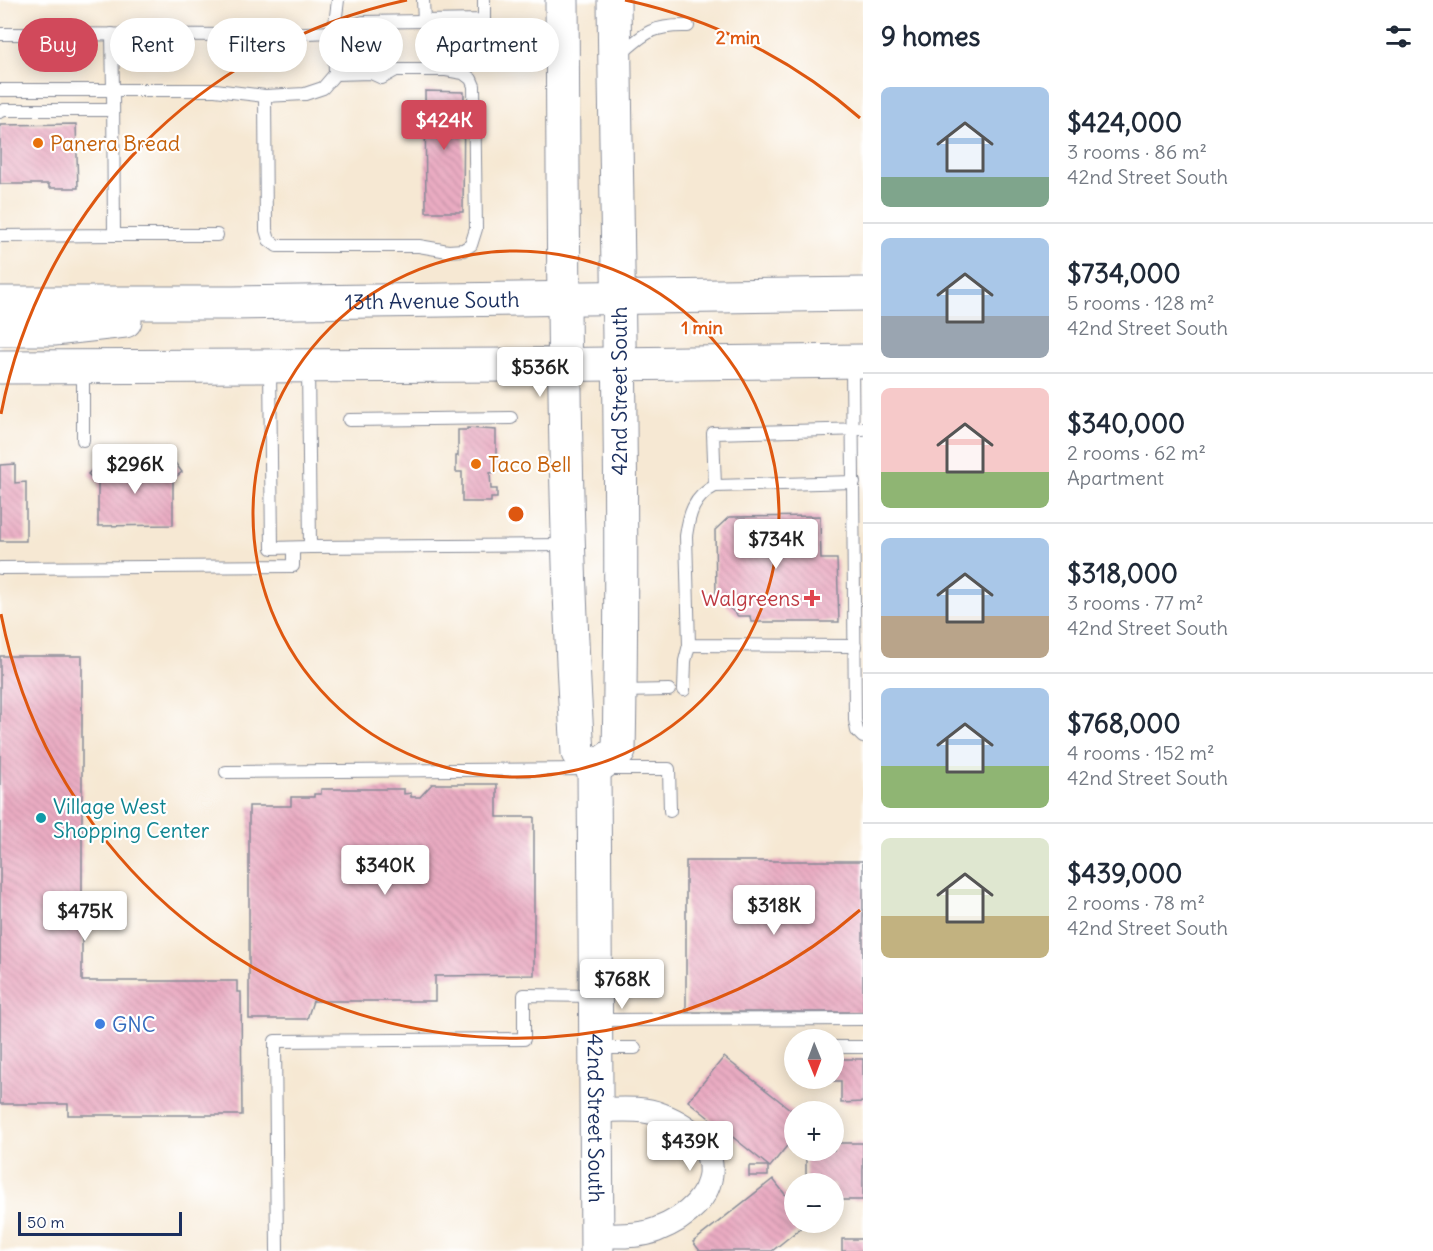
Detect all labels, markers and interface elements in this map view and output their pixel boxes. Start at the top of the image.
chip: Buy [18,18,98,72]
chip: Rent [110,18,195,72]
chip: Filters [207,18,307,72]
chip: New [319,18,403,72]
chip: Apartment [415,18,559,72]
text: 9 homes [881,20,980,53]
icon: filters [1382,20,1415,53]
text: 2 min [716,26,761,49]
pin: $424K [402,100,486,151]
text: $424,000 [1067,106,1182,139]
text: $424K [415,107,473,132]
icon: home [929,111,1001,183]
place label: Panera Bread [50,130,180,157]
marker: Panera Bread [31,136,45,150]
text: 3 rooms · 86 m² [1067,139,1207,164]
text: 42nd Street South [1067,164,1228,189]
text: $734,000 [1067,257,1181,290]
icon: home [929,262,1001,334]
street label: 13th Avenue South [344,285,520,315]
text: 5 rooms · 128 m² [1067,290,1215,315]
street label: 42nd Street South [606,306,633,476]
text: 42nd Street South [1067,315,1228,340]
text: 1 min [681,316,723,339]
pin: $536K [498,347,582,398]
text: $536K [511,354,569,379]
text: $340,000 [1067,407,1185,440]
icon: home [929,412,1001,484]
text: 2 rooms · 62 m² [1067,440,1206,465]
pin: $296K [93,444,177,495]
text: $296K [106,451,164,476]
place label: Taco Bell [488,451,571,478]
marker: Taco Bell [469,457,483,471]
text: Apartment [1067,465,1164,490]
centre of rings [506,504,526,524]
pin: $734K [734,519,818,570]
text: $734K [748,526,804,551]
text: $318,000 [1067,557,1178,590]
icon: home [929,562,1001,634]
place label: Walgreens [701,585,800,612]
text: 3 rooms · 77 m² [1067,590,1204,615]
marker: Walgreens [805,591,819,605]
text: 42nd Street South [1067,615,1228,640]
text: $768,000 [1067,707,1181,740]
icon: home [929,712,1001,784]
text: 4 rooms · 152 m² [1067,740,1215,765]
text: 42nd Street South [1067,765,1228,790]
place label: Village West Shopping Center [53,793,210,844]
marker: Village West Shopping Center [34,811,48,825]
pin: $340K [343,845,427,896]
text: $340K [355,852,415,877]
text: $439,000 [1067,857,1182,890]
icon: home [929,862,1001,934]
pin: $318K [732,885,816,936]
text: 2 rooms · 78 m² [1067,890,1205,915]
pin: $475K [43,891,127,942]
text: $318K [747,892,801,917]
text: $475K [57,898,113,923]
text: 42nd Street South [1067,915,1228,940]
pin: $768K [580,959,664,1010]
text: $768K [594,966,650,991]
place label: GNC [112,1011,156,1038]
marker: GNC [93,1017,107,1031]
north arrow [784,1029,844,1089]
map controls [784,1029,844,1233]
street label: 42nd Street South [582,1033,610,1203]
button: + [784,1101,844,1161]
pin: $439K [648,1121,732,1172]
text: $439K [661,1128,719,1153]
button: − [784,1173,844,1233]
scale bar [18,1209,182,1236]
text: 50 m [27,1212,65,1232]

